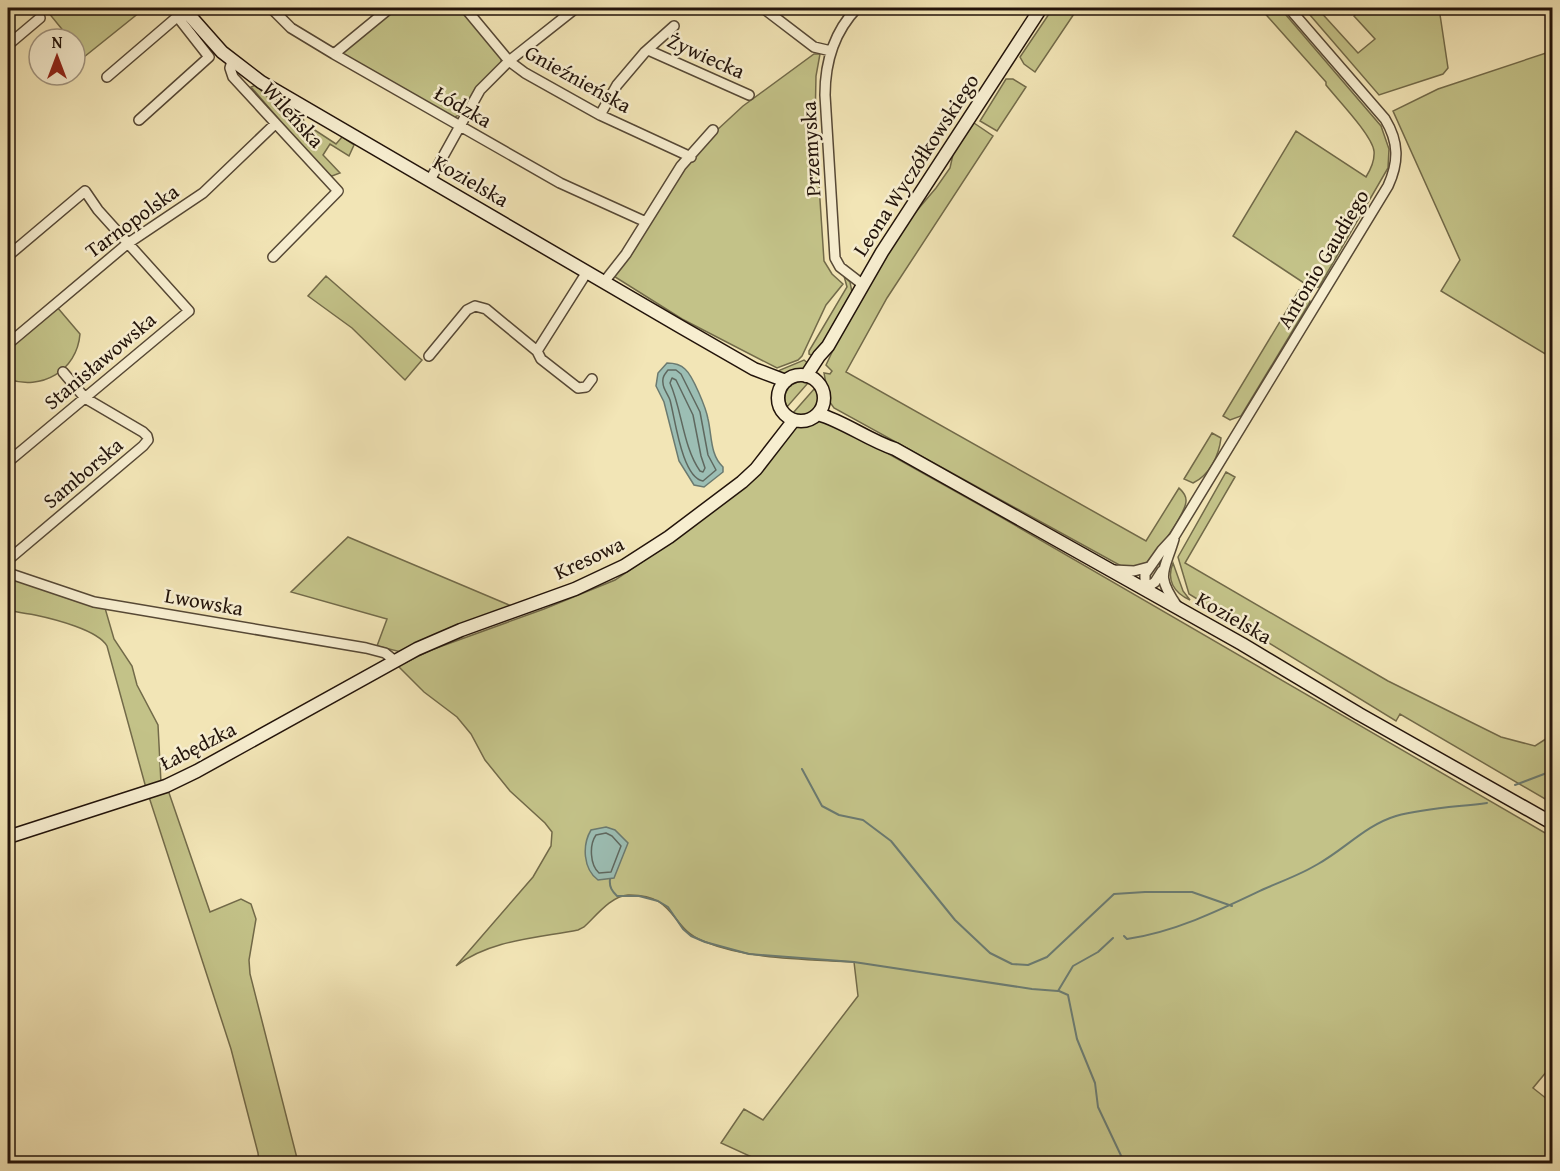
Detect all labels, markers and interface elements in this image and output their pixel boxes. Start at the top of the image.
street label: Żywiecka [663,25,750,86]
north arrow [27,27,87,87]
text: N [52,30,63,54]
street label: Gnieźnieńska [519,37,637,121]
street label: Leona Wyczółkowskiego [845,67,986,262]
street label: Wileńska [255,74,332,155]
street label: Łódzka [429,78,498,136]
street label: Przemyska [793,100,828,198]
street label: Kozielska [428,146,515,215]
street label: Tarnopolska [79,176,185,265]
street label: Antonio Gaudiego [1269,183,1376,334]
street label: Stanisławowska [37,304,163,417]
street label: Samborska [36,430,130,516]
street label: Kresowa [549,528,629,587]
street label: Lwowska [162,579,246,624]
street label: Kozielska [1191,583,1278,652]
street label: Łabędzka [154,713,241,778]

